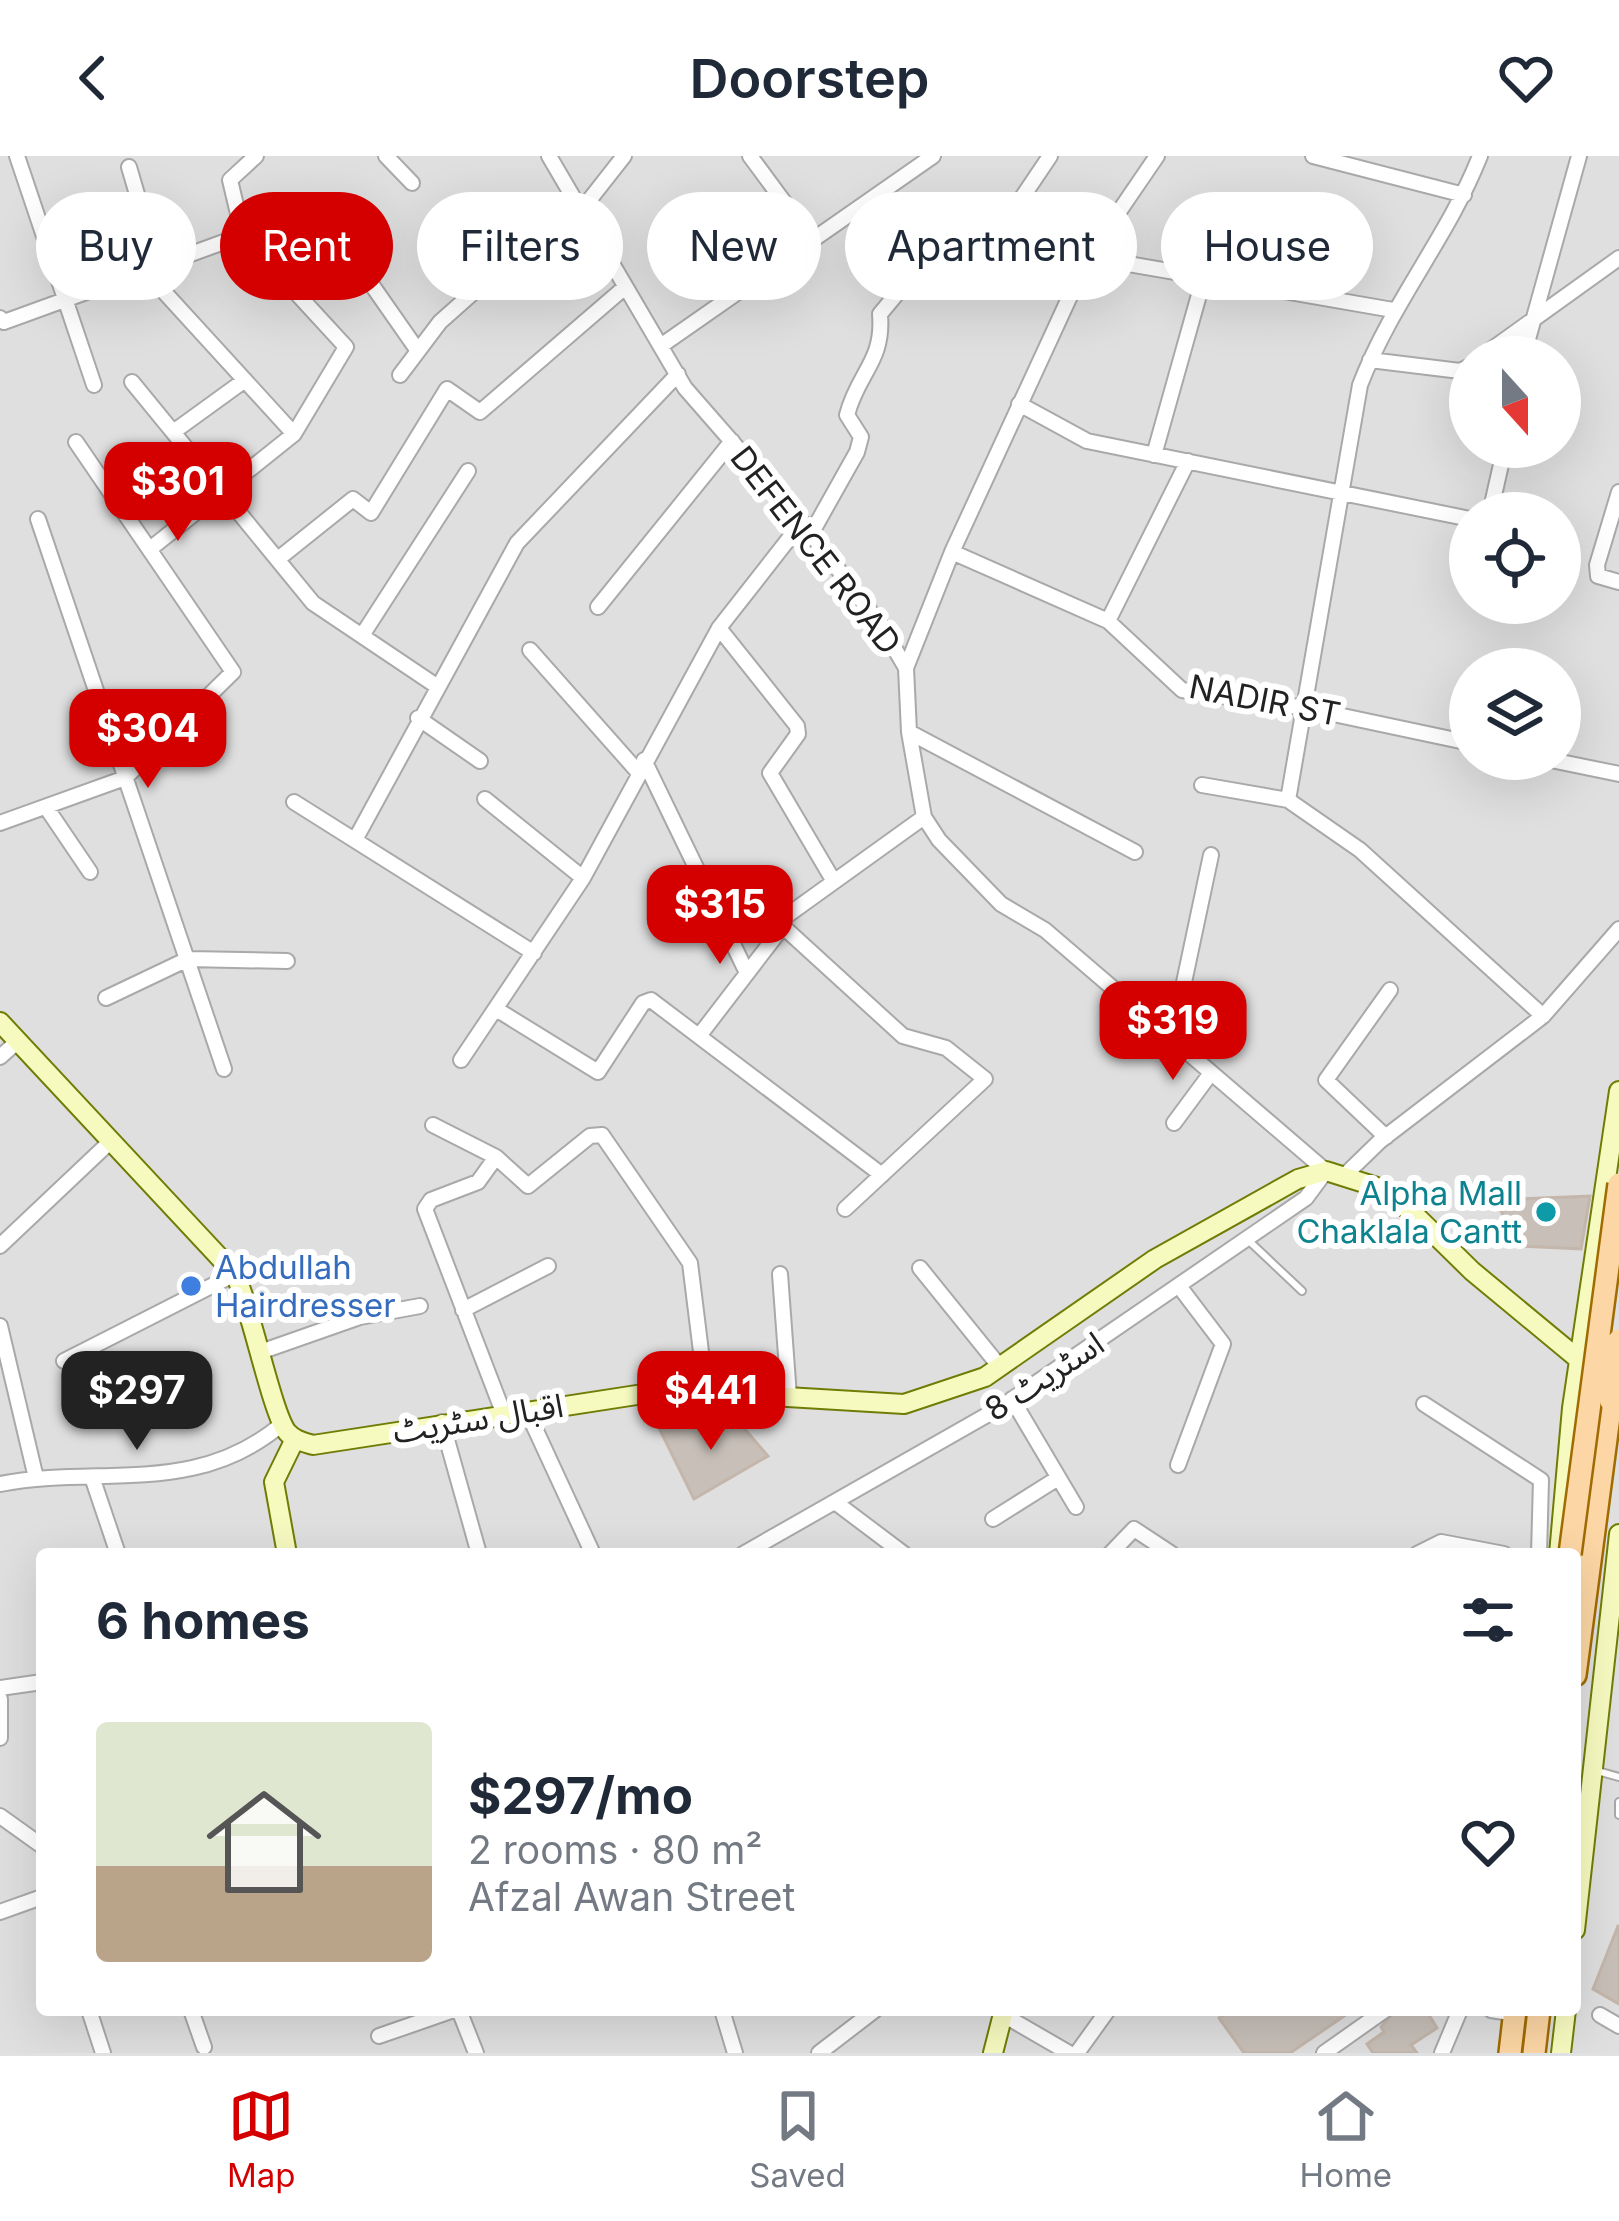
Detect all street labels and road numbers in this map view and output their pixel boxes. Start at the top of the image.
street label: DEFENCE ROAD [722,438,910,662]
street label: NADIR ST [1186,666,1344,734]
street label: اسٹریٹ 8 [977,1323,1111,1429]
street label: اقبال سٹریٹ [390,1385,566,1451]

